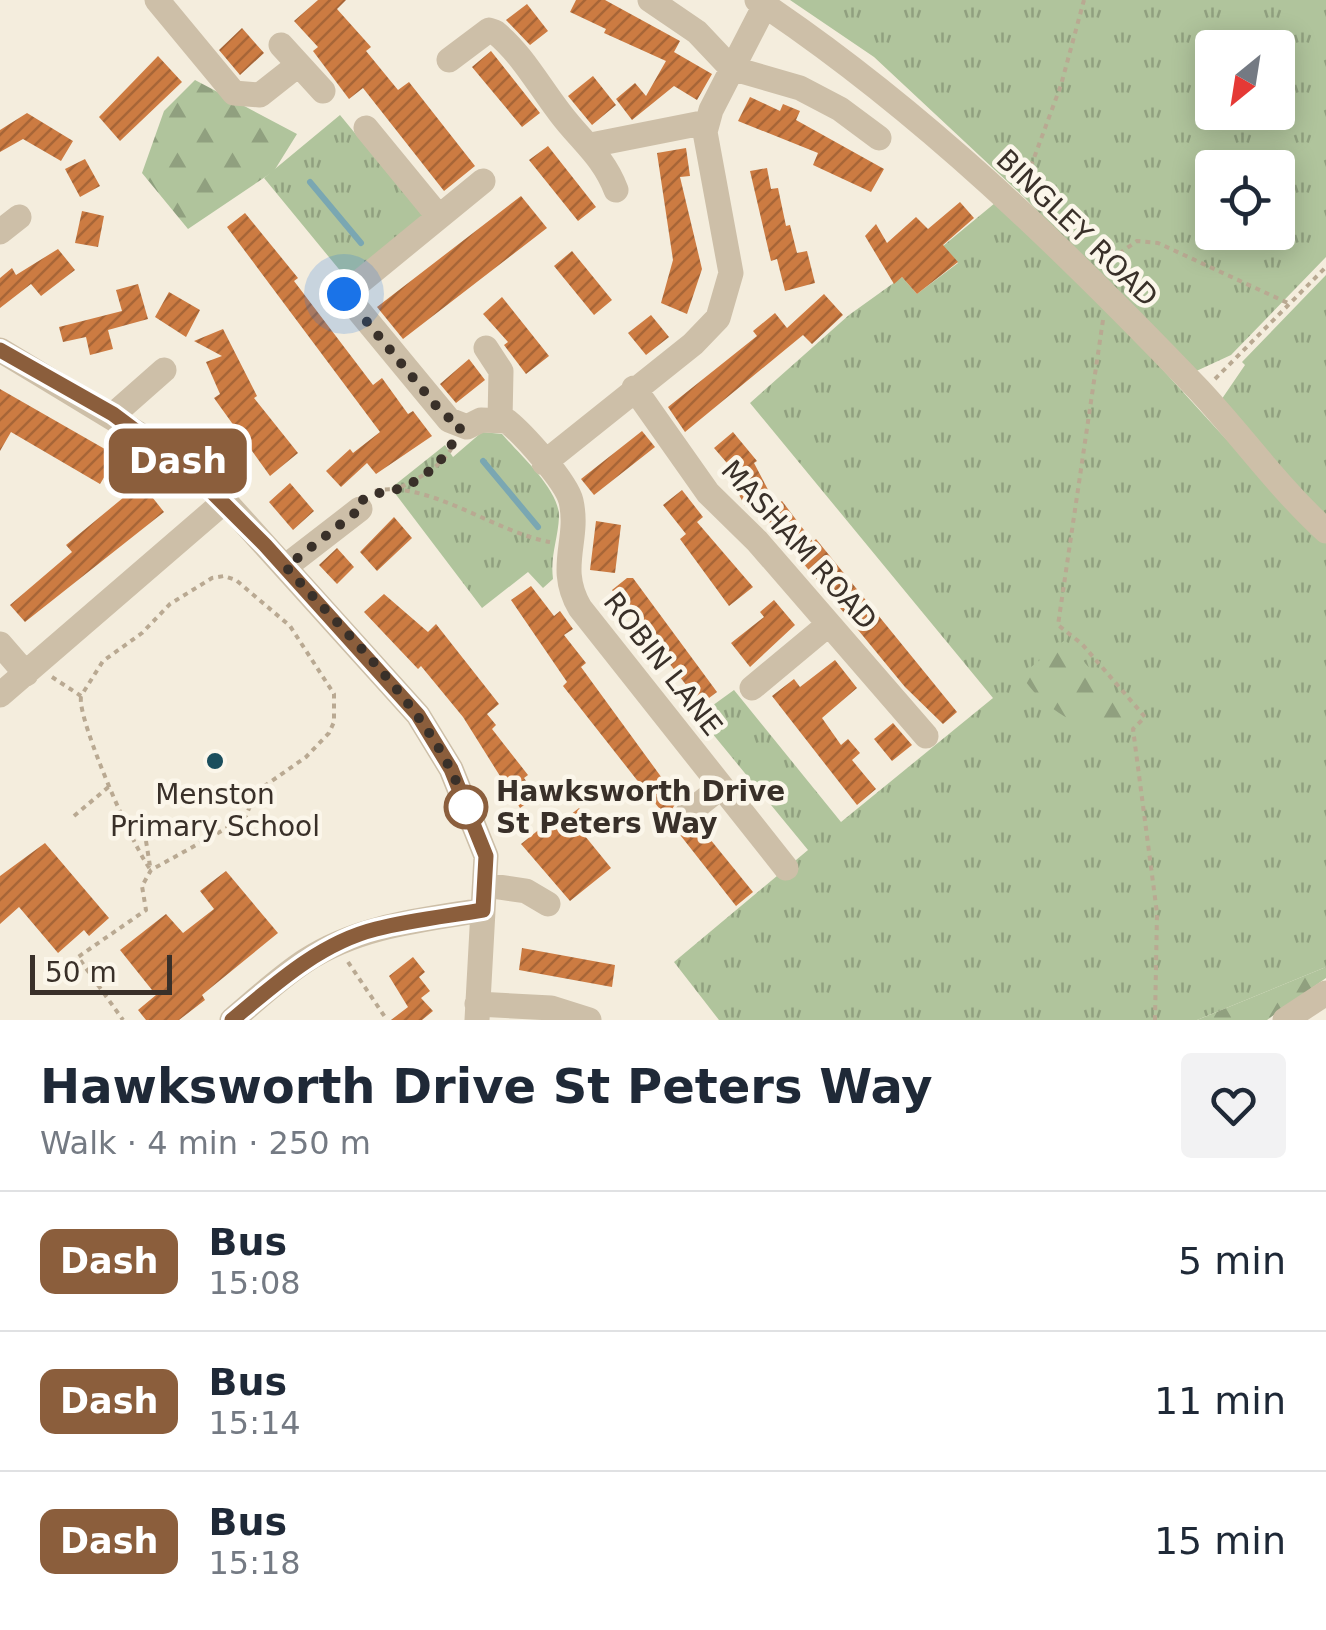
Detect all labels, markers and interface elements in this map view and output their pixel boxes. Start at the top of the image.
north arrow [1195,30,1295,130]
map controls [1195,30,1295,250]
street label: BINGLEY ROAD [990,143,1164,313]
button: locate [1195,150,1295,250]
your location [319,269,369,319]
line badge: Dash [108,428,248,494]
text: Dash [129,441,227,481]
street label: MASHAM ROAD [714,454,884,636]
street label: ROBIN LANE [597,586,729,742]
marker: Menston Primary School [204,750,226,772]
place label: Hawksworth Drive St Peters Way [496,775,785,840]
place label: Menston Primary School [110,778,320,843]
marker: Hawksworth Drive St Peters Way [445,786,487,828]
scale bar [30,950,172,994]
text: 50 m [45,956,117,989]
button: heart [1181,1053,1286,1158]
text: Hawksworth Drive St Peters Way [40,1058,933,1114]
text: Walk · 4 min · 250 m [40,1124,371,1162]
text: Bus [208,1220,287,1264]
text: 5 min [1178,1239,1286,1283]
text: Dash [60,1241,158,1281]
text: 15:08 [208,1264,301,1302]
text: Bus [208,1360,287,1404]
text: 11 min [1154,1379,1286,1423]
text: Dash [60,1381,158,1421]
text: 15:14 [208,1404,301,1442]
text: Bus [208,1500,287,1544]
text: 15 min [1154,1519,1286,1563]
text: Dash [60,1521,158,1561]
text: 15:18 [208,1544,301,1582]

